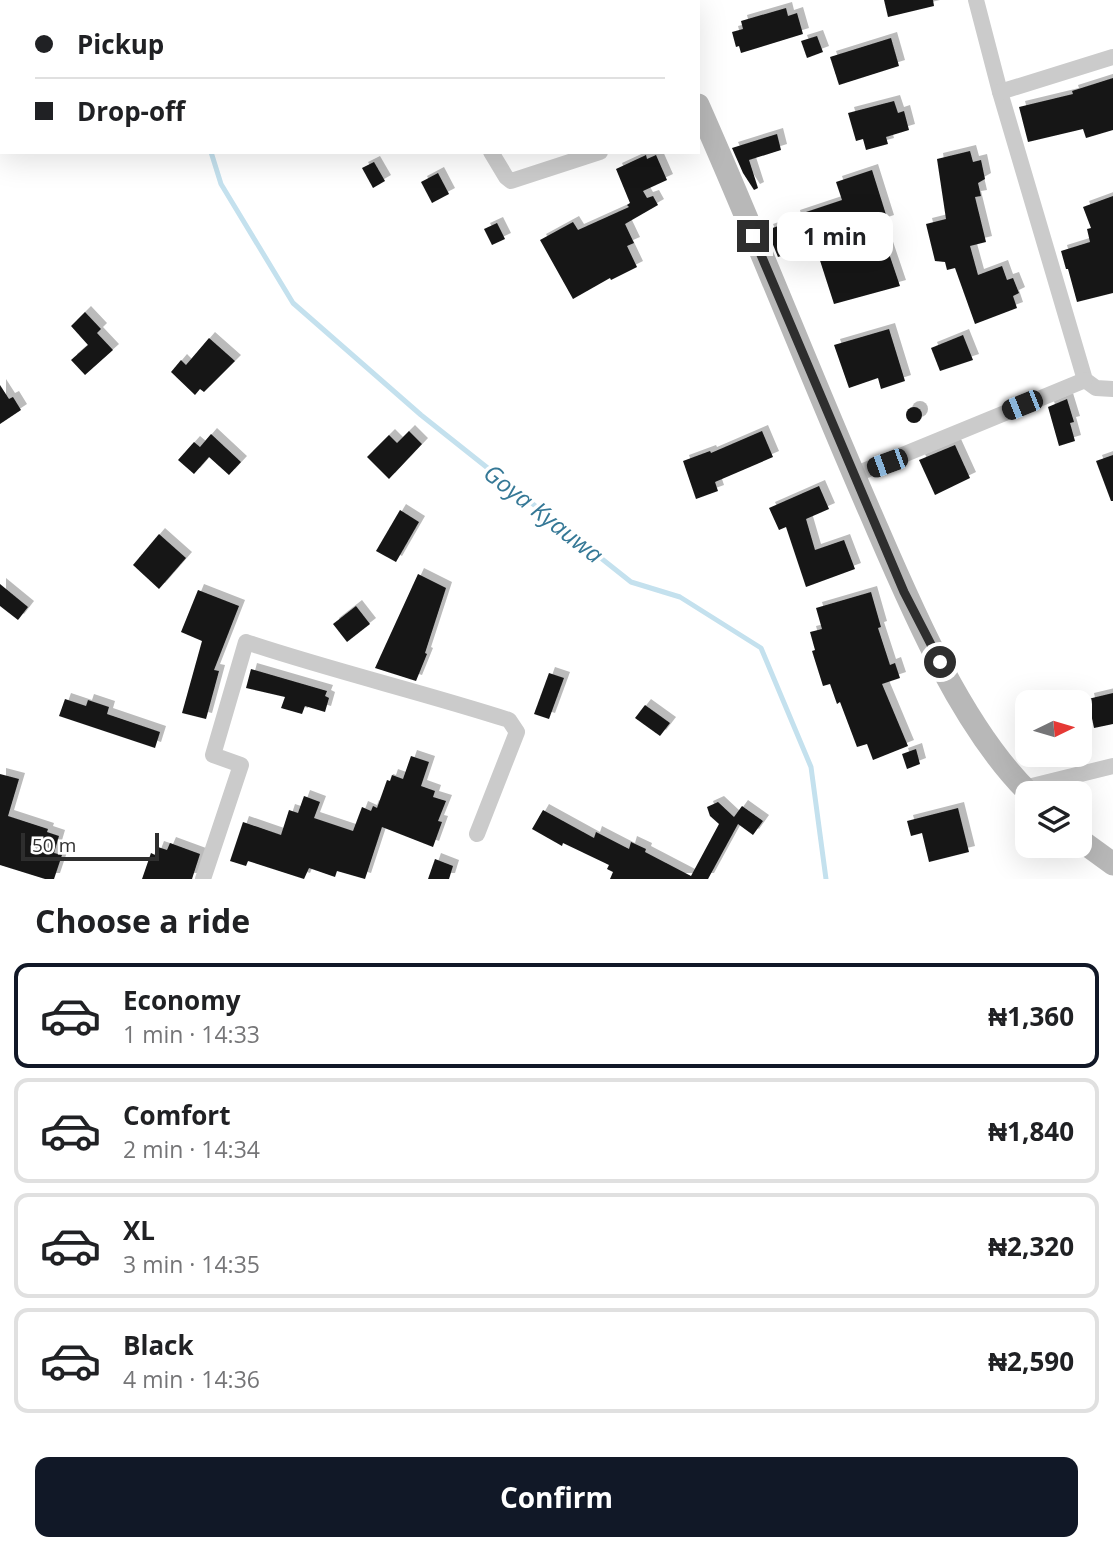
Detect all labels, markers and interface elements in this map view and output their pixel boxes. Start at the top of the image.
text: Pickup [77,26,164,62]
text: Drop-off [77,93,185,129]
callout: 1 min [778,212,893,260]
route end [737,220,769,252]
text: 1 min [803,220,867,252]
car [999,387,1046,423]
car [864,446,911,480]
water label: Goya Kyauwa [477,456,611,570]
route start [924,646,956,678]
north arrow [1015,690,1092,766]
map controls [1015,690,1092,858]
button: layers [1015,781,1092,858]
scale bar [21,830,159,862]
text: 50 m [32,832,76,858]
text: Choose a ride [35,899,250,942]
text: Economy [123,982,241,1018]
icon: car [39,984,102,1047]
text: ₦1,360 [988,998,1074,1034]
text: 1 min · 14:33 [123,1018,260,1050]
text: Comfort [123,1097,230,1133]
icon: car [39,1099,102,1162]
text: ₦1,840 [988,1113,1074,1149]
text: 2 min · 14:34 [123,1133,260,1165]
text: XL [123,1212,155,1248]
icon: car [39,1214,102,1277]
text: ₦2,320 [988,1228,1074,1264]
text: 3 min · 14:35 [123,1248,260,1280]
text: Black [123,1327,194,1363]
icon: car [39,1329,102,1392]
text: ₦2,590 [988,1343,1074,1379]
text: 4 min · 14:36 [123,1363,260,1395]
button: Confirm [35,1457,1078,1537]

